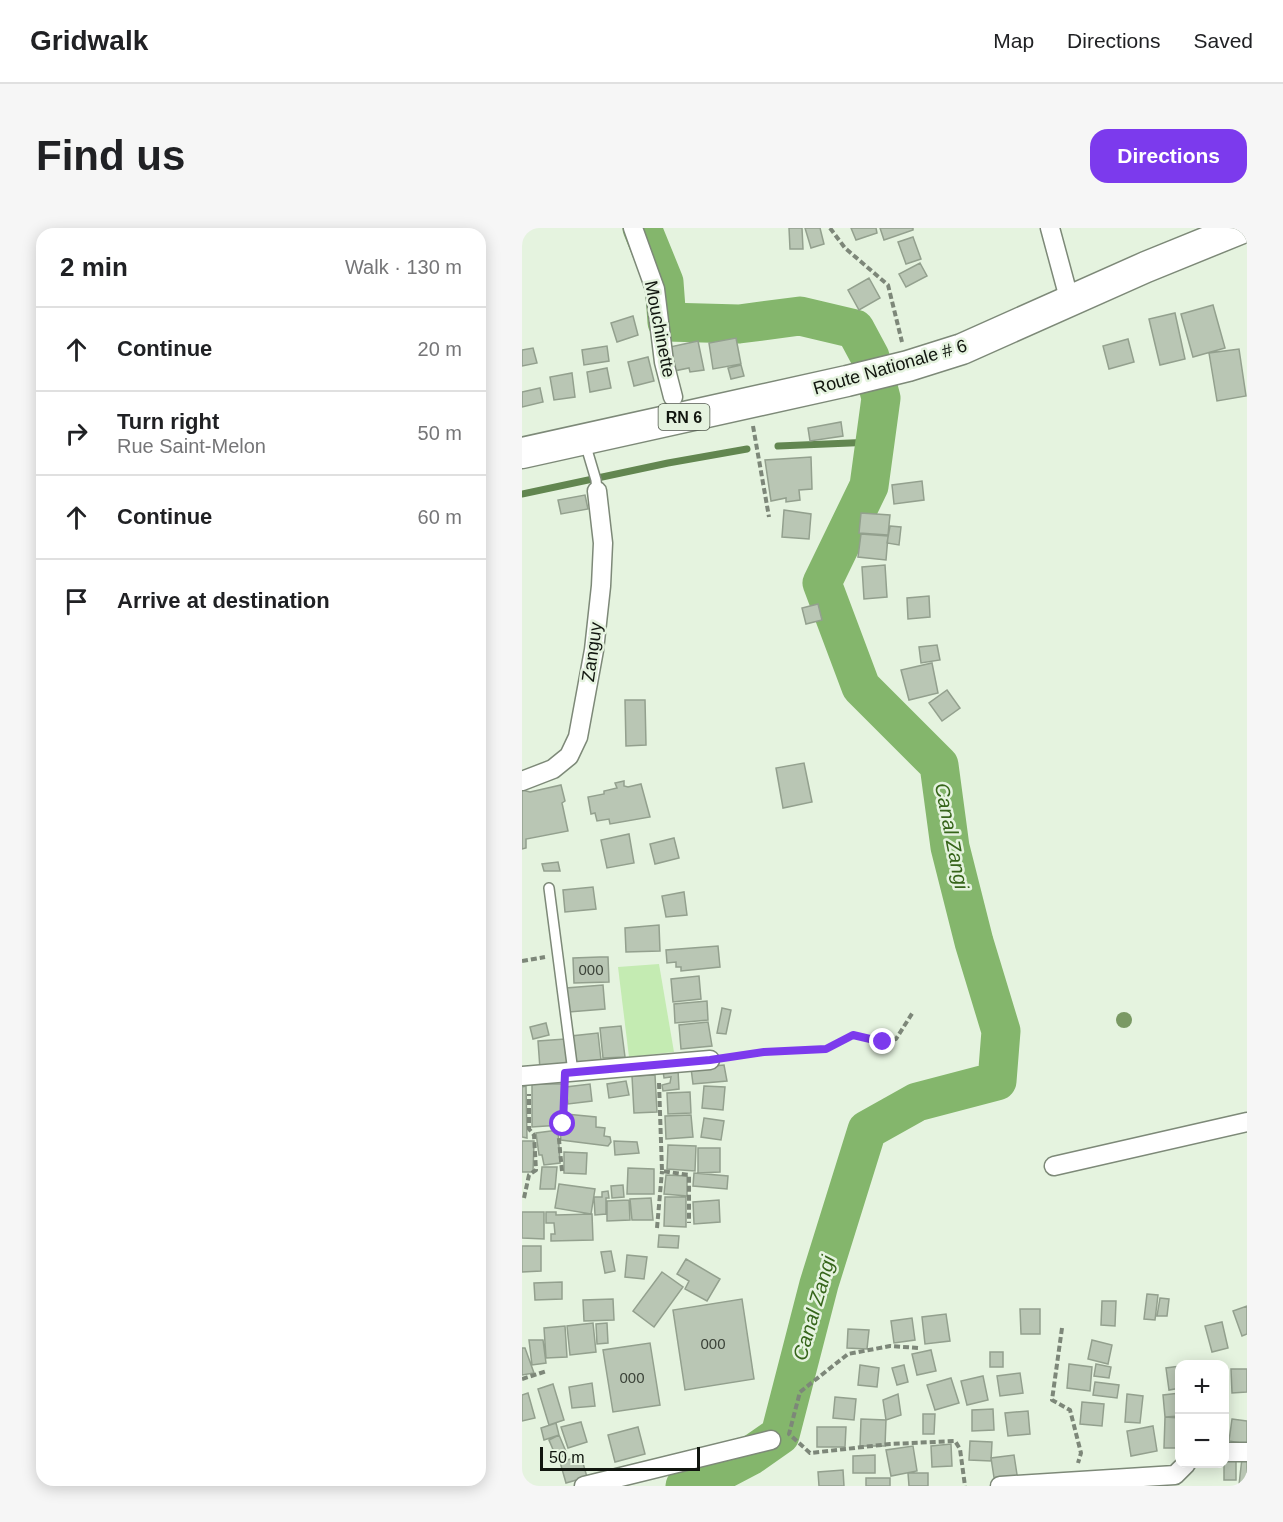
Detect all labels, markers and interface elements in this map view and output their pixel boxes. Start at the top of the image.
text: Gridwalk [30,25,148,56]
text: Map [993,29,1034,52]
text: Directions [1067,29,1160,52]
text: Saved [1193,29,1253,52]
button: Directions [1090,129,1247,183]
text: Find us [36,132,185,179]
text: 2 min [60,252,128,282]
text: Walk · 130 m [345,256,462,278]
street label: Mouchinette [641,279,679,379]
icon: ahead [60,333,93,366]
street label: Route Nationale # 6 [811,335,969,399]
text: Continue [117,336,212,361]
text: 20 m [418,338,462,360]
road number: RN 6 [658,404,710,430]
text: Turn right [117,409,219,434]
icon: right [60,417,93,450]
text: 50 m [418,422,462,444]
text: Rue Saint-Melon [117,435,266,457]
icon: ahead [60,501,93,534]
text: Continue [117,504,212,529]
text: 60 m [418,506,462,528]
icon: arrive [60,585,93,618]
text: Arrive at destination [117,588,330,613]
street label: Zanguy [578,621,606,683]
water label: Canal Zangi [931,781,973,892]
house number: 000 [578,961,604,978]
route end [869,1028,895,1054]
route start [549,1110,575,1136]
water label: Canal Zangi [789,1253,840,1363]
house number: 000 [700,1335,726,1352]
map controls [1175,1360,1229,1468]
button: + [1175,1360,1229,1414]
house number: 000 [619,1369,645,1386]
button: − [1175,1414,1229,1468]
scale bar [540,1444,700,1472]
text: 50 m [549,1449,585,1466]

